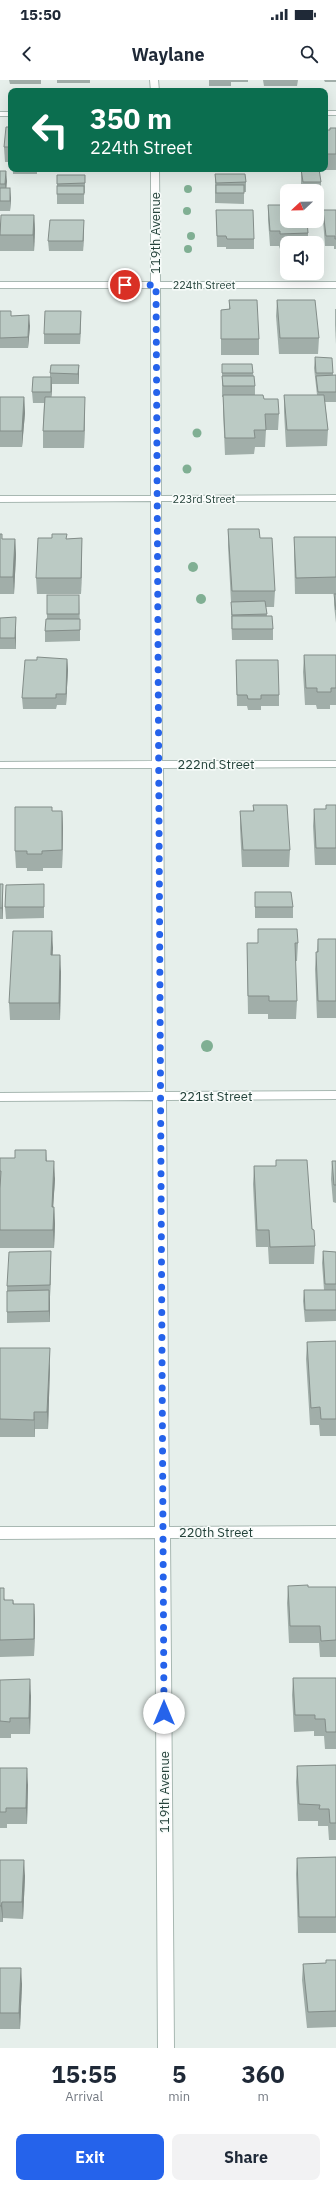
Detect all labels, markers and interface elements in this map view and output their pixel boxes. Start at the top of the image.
text: 15:50 [20,5,61,24]
icon: back [16,43,38,65]
text: Waylane [131,43,205,66]
icon: search [298,43,320,65]
text: 350 m [90,100,172,137]
icon: left [24,104,76,156]
text: 224th Street [90,136,193,159]
north arrow [280,184,324,228]
map controls [280,184,324,280]
street label: 119th Avenue [147,192,164,274]
button: sound [280,236,324,280]
pin [108,268,142,302]
icon: arrive [114,274,136,296]
street label: 224th Street [173,278,235,292]
street label: 223rd Street [173,492,236,506]
street label: 222nd Street [177,756,255,773]
street label: 221st Street [180,1088,252,1105]
street label: 220th Street [179,1524,253,1541]
position arrow [143,1692,185,1734]
street label: 119th Avenue [156,1751,173,1833]
text: 15:55 [51,2058,117,2090]
text: 5 [172,2058,186,2090]
text: 360 [241,2058,285,2090]
text: Arrival [65,2088,103,2105]
text: min [168,2088,190,2105]
text: m [257,2088,269,2105]
button: Exit [16,2134,164,2180]
button: Share [172,2134,320,2180]

